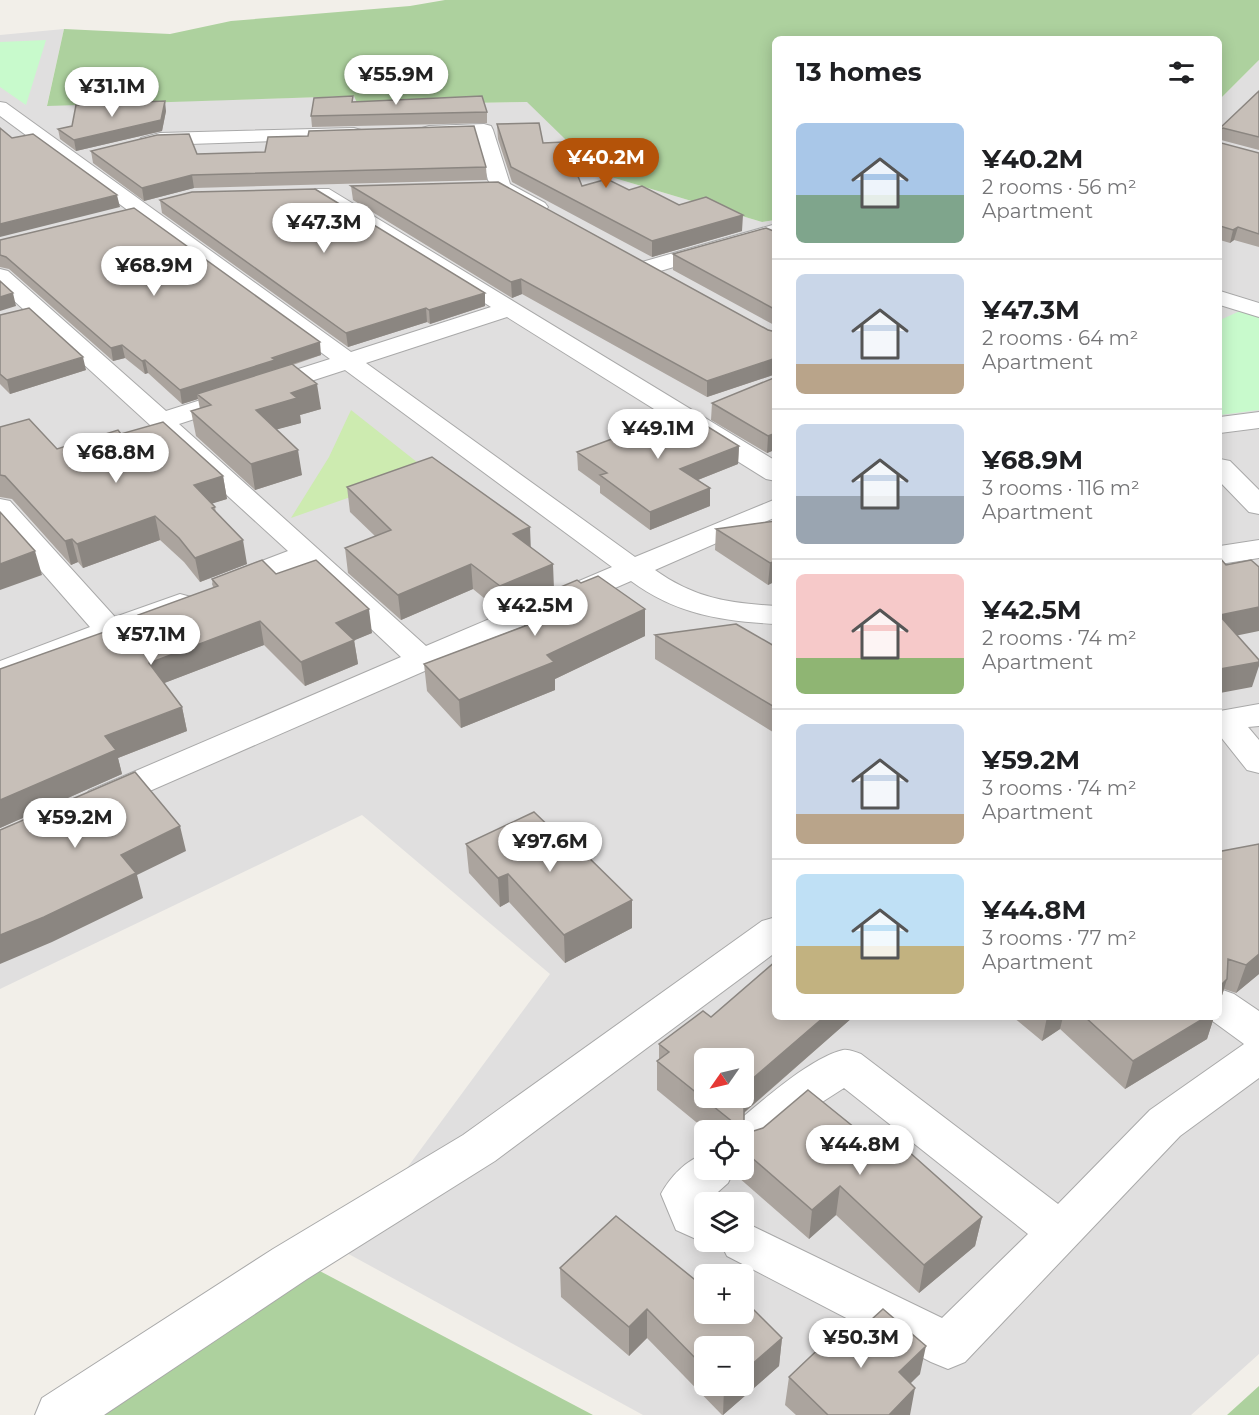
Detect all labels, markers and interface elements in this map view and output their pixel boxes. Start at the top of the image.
pin: ¥55.9M [347,55,445,106]
text: 13 homes [796,56,922,88]
icon: filters [1165,56,1198,89]
text: ¥55.9M [358,62,434,86]
pin: ¥31.1M [63,67,161,118]
text: ¥31.1M [79,74,145,98]
pin: ¥40.2M [557,138,655,189]
text: ¥40.2M [982,143,1083,175]
text: ¥40.2M [567,145,645,169]
icon: home [844,147,916,219]
text: 2 rooms · 56 m² [982,175,1137,199]
text: Apartment [982,199,1093,223]
pin: ¥47.3M [275,203,373,254]
text: ¥47.3M [286,210,362,234]
pin: ¥68.9M [105,246,203,297]
text: ¥68.9M [115,253,193,277]
text: ¥47.3M [982,294,1080,326]
icon: home [844,298,916,370]
text: 2 rooms · 64 m² [982,326,1138,350]
text: Apartment [982,350,1093,374]
pin: ¥49.1M [609,409,707,460]
text: ¥49.1M [622,416,694,440]
pin: ¥68.8M [67,433,165,484]
text: ¥68.8M [77,440,155,464]
text: ¥68.9M [982,444,1083,476]
icon: home [844,448,916,520]
text: 3 rooms · 116 m² [982,476,1140,500]
text: Apartment [982,500,1093,524]
pin: ¥42.5M [486,586,584,637]
text: ¥42.5M [497,593,573,617]
text: ¥42.5M [982,594,1082,626]
icon: home [844,598,916,670]
pin: ¥57.1M [102,615,200,666]
text: ¥57.1M [116,622,186,646]
text: 2 rooms · 74 m² [982,626,1137,650]
text: Apartment [982,650,1093,674]
text: ¥59.2M [982,744,1080,776]
icon: home [844,748,916,820]
text: 3 rooms · 74 m² [982,776,1137,800]
pin: ¥59.2M [26,798,124,849]
text: Apartment [982,800,1093,824]
text: ¥59.2M [37,805,113,829]
pin: ¥97.6M [501,822,599,873]
text: ¥97.6M [512,829,588,853]
text: ¥44.8M [982,894,1086,926]
icon: home [844,898,916,970]
text: 3 rooms · 77 m² [982,926,1137,950]
text: Apartment [982,950,1093,974]
north arrow [694,1048,754,1108]
map controls [694,1048,754,1396]
button: locate [694,1120,754,1180]
pin: ¥44.8M [811,1125,909,1176]
text: ¥44.8M [820,1132,900,1156]
button: layers [694,1192,754,1252]
button: + [694,1264,754,1324]
pin: ¥50.3M [812,1318,910,1369]
text: ¥50.3M [823,1325,899,1349]
button: − [694,1336,754,1396]

